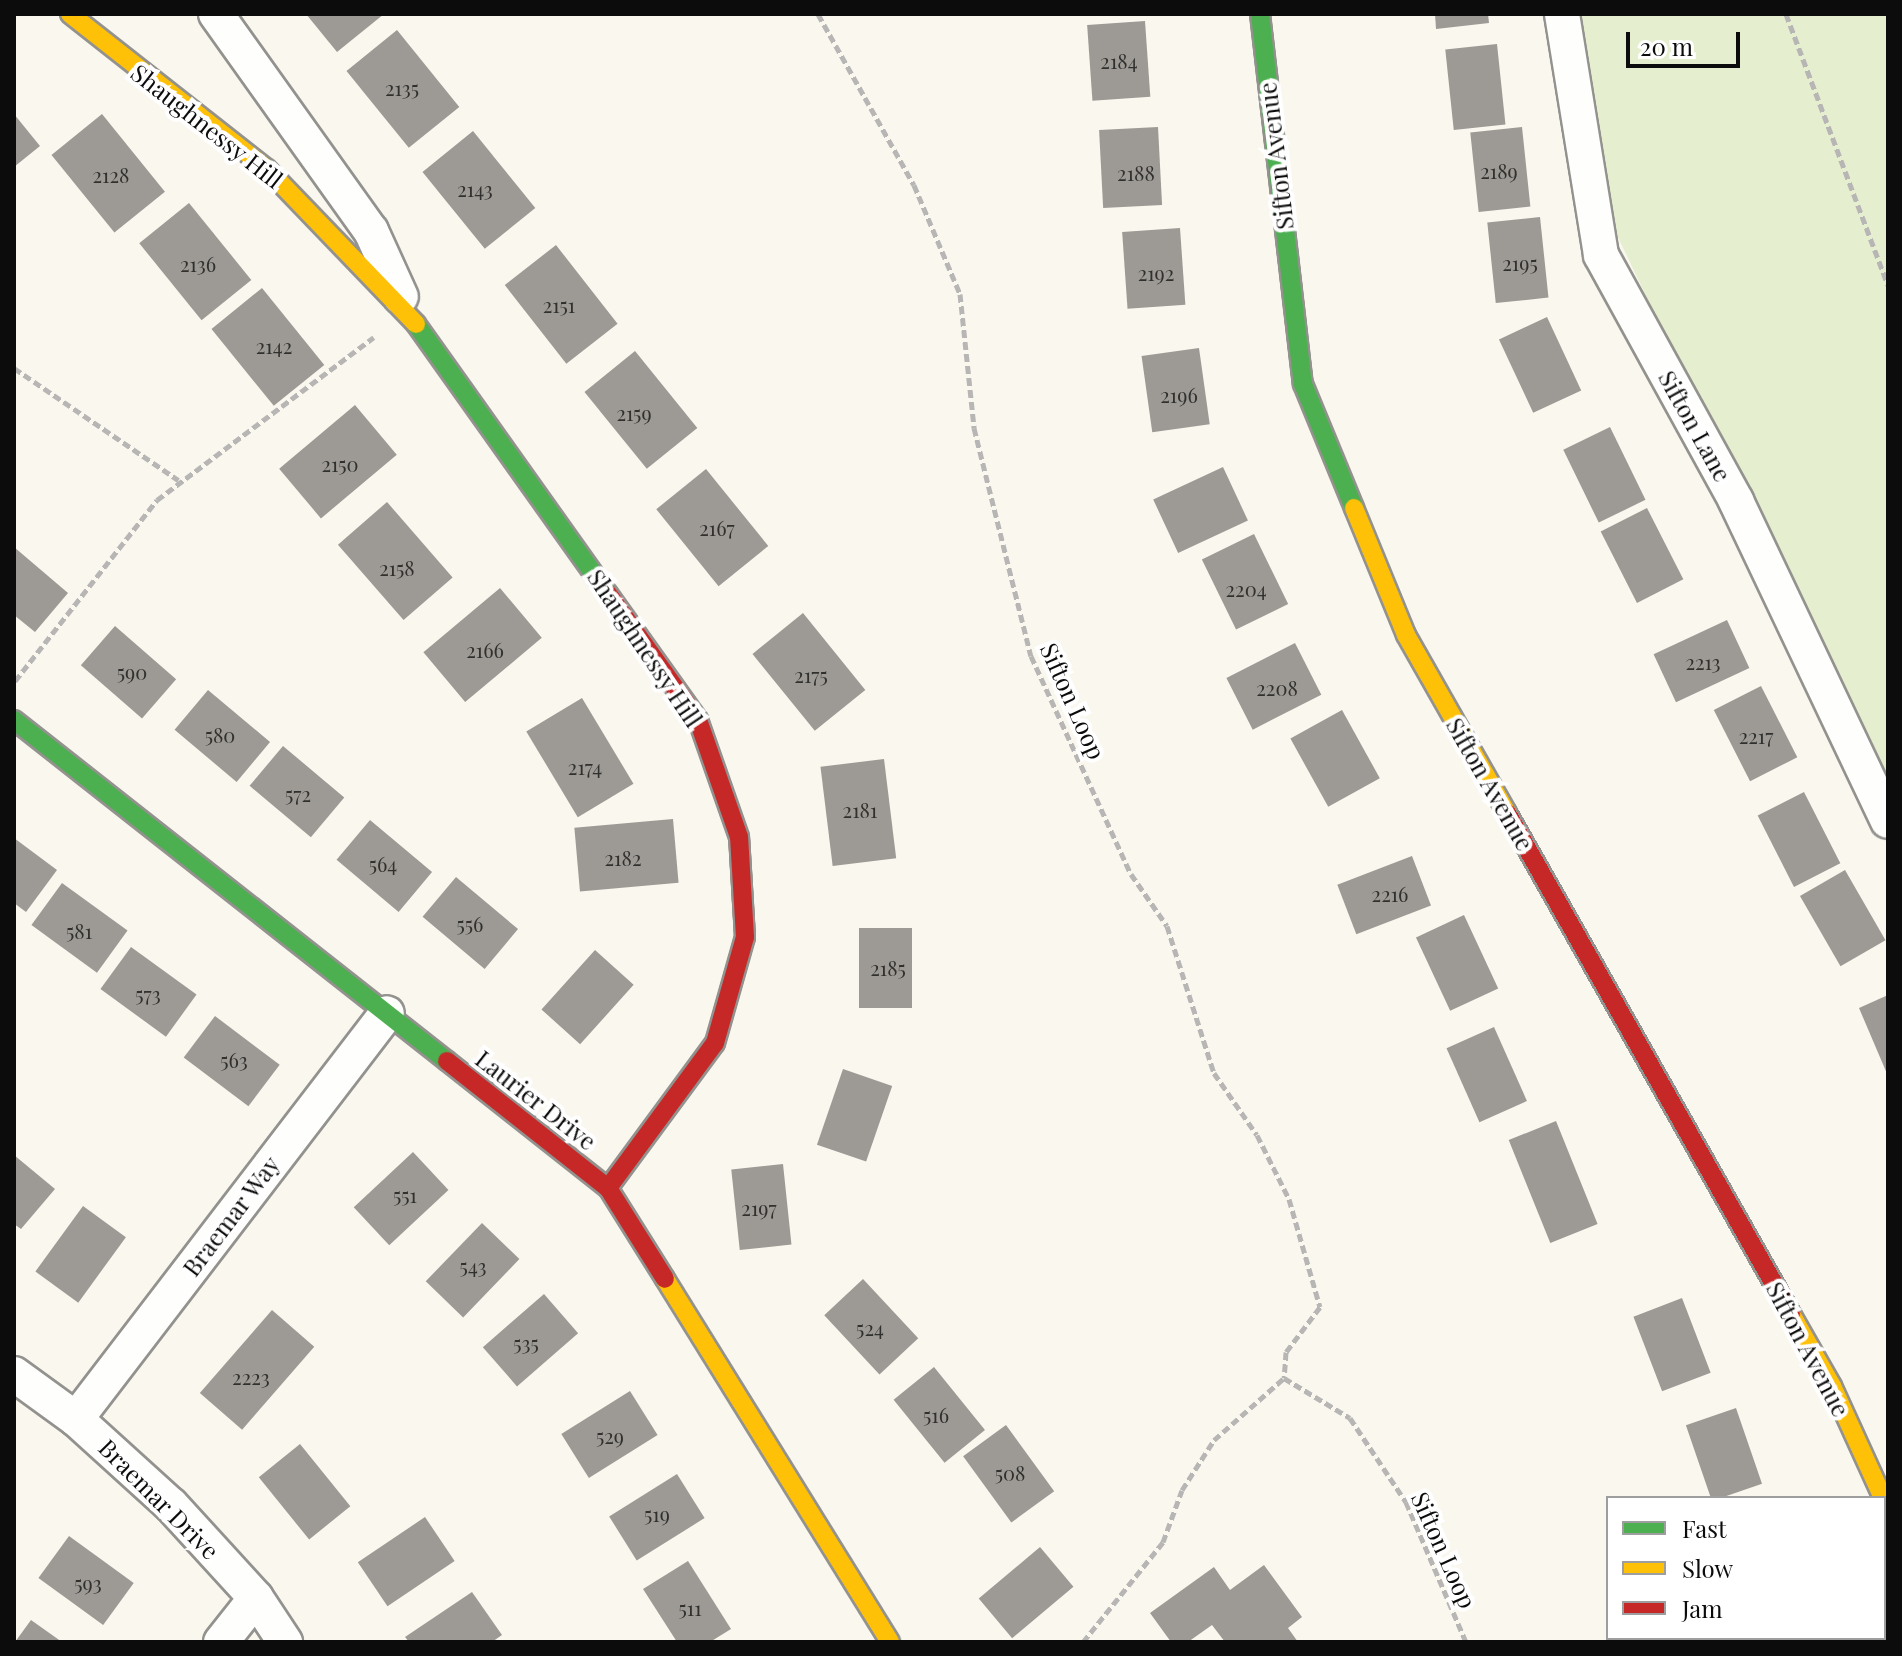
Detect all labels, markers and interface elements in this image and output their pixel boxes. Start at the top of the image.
scale bar [1630,16,1744,66]
text: 20 m [1640,30,1693,62]
house number: 2184 [1100,48,1138,72]
street label: Shaughnessy Hill [125,58,289,194]
house number: 2135 [385,75,419,99]
street label: Sifton Avenue [1253,80,1299,232]
house number: 2189 [1480,158,1518,182]
house number: 2188 [1117,160,1155,184]
house number: 2128 [93,162,129,186]
house number: 2143 [457,176,493,200]
house number: 2195 [1502,250,1538,274]
house number: 2136 [180,251,216,275]
house number: 2192 [1138,260,1174,284]
house number: 2151 [543,292,575,316]
house number: 2142 [256,333,292,357]
street label: Sifton Lane [1653,365,1737,487]
house number: 2196 [1160,382,1198,406]
house number: 2159 [616,400,652,424]
house number: 2150 [321,451,359,475]
house number: 2167 [699,515,735,539]
house number: 2158 [379,555,415,579]
street label: Shaughnessy Hill [581,563,709,733]
house number: 2204 [1225,576,1267,600]
house number: 2166 [466,637,504,661]
street label: Sifton Loop [1035,638,1111,764]
house number: 2213 [1685,649,1721,673]
house number: 590 [117,659,147,683]
house number: 2175 [794,662,828,686]
house number: 2208 [1256,675,1298,699]
street label: Sifton Avenue [1440,712,1540,856]
house number: 580 [205,722,235,746]
house number: 2217 [1739,723,1773,747]
house number: 2174 [568,754,602,778]
house number: 572 [285,781,311,805]
house number: 2181 [843,797,877,821]
house number: 2182 [605,845,641,869]
house number: 564 [369,851,397,875]
house number: 2216 [1372,881,1408,905]
house number: 556 [457,911,483,935]
house number: 581 [66,918,92,942]
house number: 2185 [870,955,906,979]
house number: 573 [135,981,161,1005]
street label: Laurier Drive [470,1044,602,1156]
house number: 563 [220,1047,248,1071]
street label: Braemar Way [176,1150,286,1282]
house number: 551 [393,1182,417,1206]
house number: 2197 [741,1195,777,1219]
house number: 543 [460,1253,486,1277]
street label: Sifton Avenue [1760,1276,1856,1422]
house number: 524 [856,1315,884,1339]
house number: 535 [513,1330,539,1354]
house number: 2223 [232,1364,270,1388]
house number: 516 [923,1402,949,1426]
house number: 529 [596,1423,624,1447]
street label: Braemar Drive [93,1433,225,1565]
house number: 508 [995,1460,1025,1484]
street label: Sifton Loop [1406,1487,1482,1613]
legend [1606,1496,1886,1640]
house number: 519 [644,1501,670,1525]
text: Fast [1682,1512,1727,1544]
text: Slow [1682,1552,1733,1584]
house number: 593 [74,1570,102,1594]
text: Jam [1682,1592,1723,1624]
house number: 511 [678,1595,702,1619]

